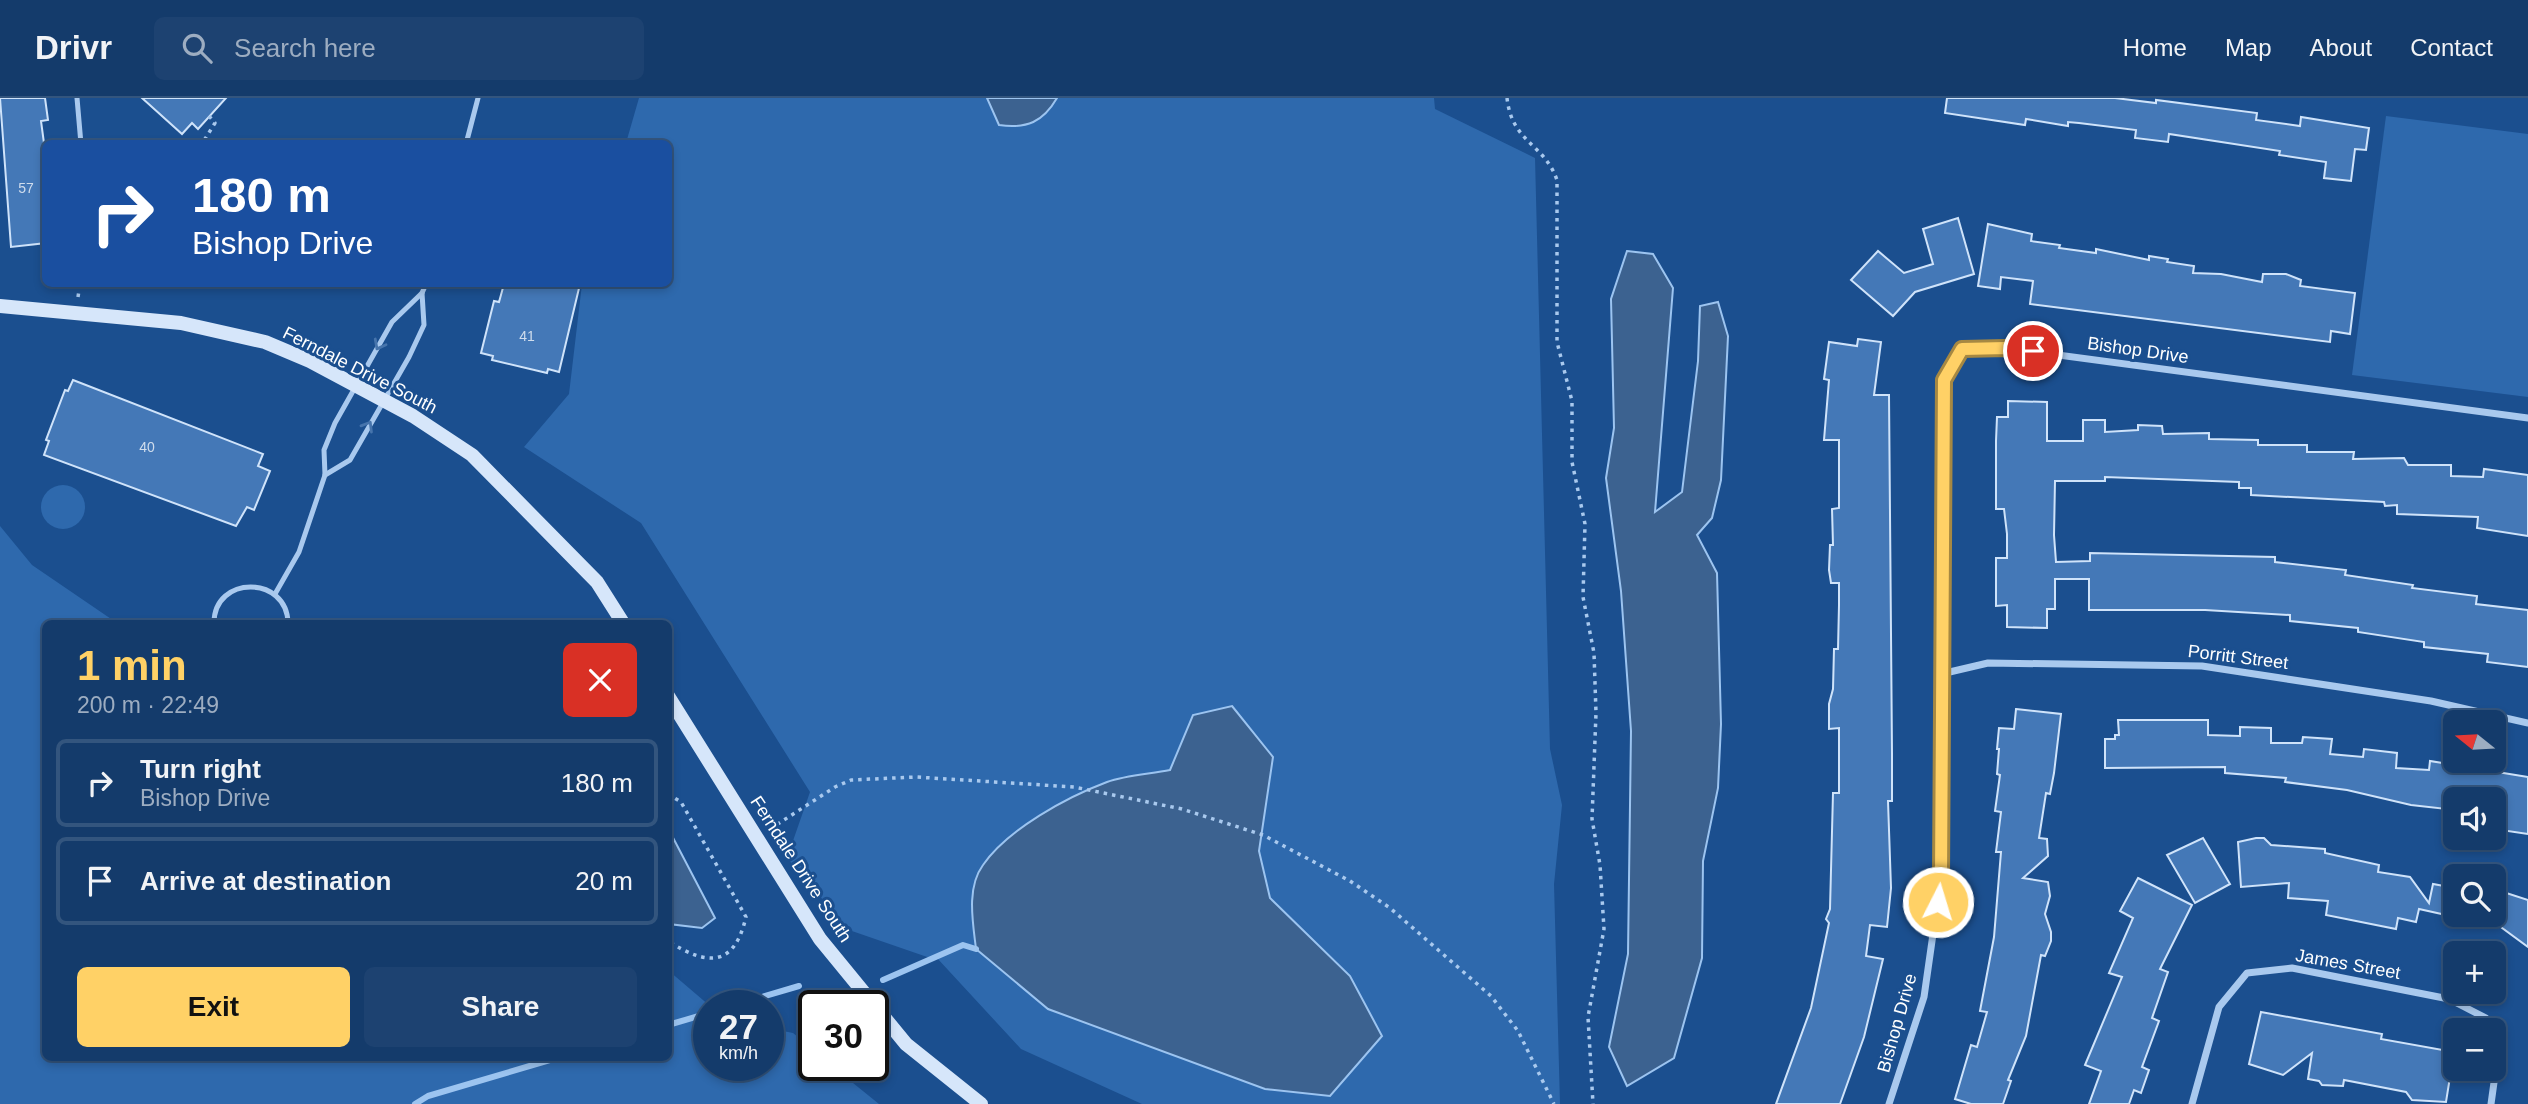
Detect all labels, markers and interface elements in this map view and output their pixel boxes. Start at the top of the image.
search box [154,17,644,80]
text: Drivr [35,29,112,66]
icon: search [178,29,216,67]
text: Search here [234,33,376,63]
text: Home [2123,34,2187,61]
text: Map [2225,34,2272,61]
text: About [2310,34,2372,61]
text: Contact [2410,34,2493,61]
icon: right [77,168,168,259]
text: 180 m [192,168,331,222]
house number: 57 [18,180,34,196]
text: Bishop Drive [192,225,373,261]
pin [2003,321,2063,381]
street label: Ferndale Drive South [280,322,440,418]
house number: 41 [519,328,535,344]
icon: arrive [2014,332,2052,370]
street label: Bishop Drive [2086,333,2190,367]
one-way arrow [374,338,387,350]
one-way arrow [359,420,372,433]
house number: 40 [139,439,155,455]
street label: Porritt Street [2187,641,2289,673]
text: 1 min [77,642,187,689]
button: close [563,643,637,717]
text: 200 m · 22:49 [77,692,219,718]
north arrow [2443,710,2506,774]
map controls [2443,710,2506,1081]
text: Turn right [140,754,261,784]
icon: right [81,764,119,802]
text: 180 m [561,768,633,798]
text: Bishop Drive [140,785,270,811]
button: sound [2443,787,2506,850]
street label: Ferndale Drive South [746,792,856,946]
icon: arrive [81,862,119,900]
button: search [2443,864,2506,927]
position arrow [1901,865,1975,939]
text: Arrive at destination [140,866,391,896]
text: 20 m [575,866,633,896]
button: + [2443,941,2506,1004]
street label: James Street [2294,945,2402,983]
button: Exit [77,967,350,1047]
button: Share [364,967,637,1047]
street label: Bishop Drive [1873,971,1921,1075]
speed limit sign: 30 [798,990,889,1081]
text: 27 [719,1007,758,1046]
button: − [2443,1018,2506,1081]
text: km/h [719,1043,758,1063]

